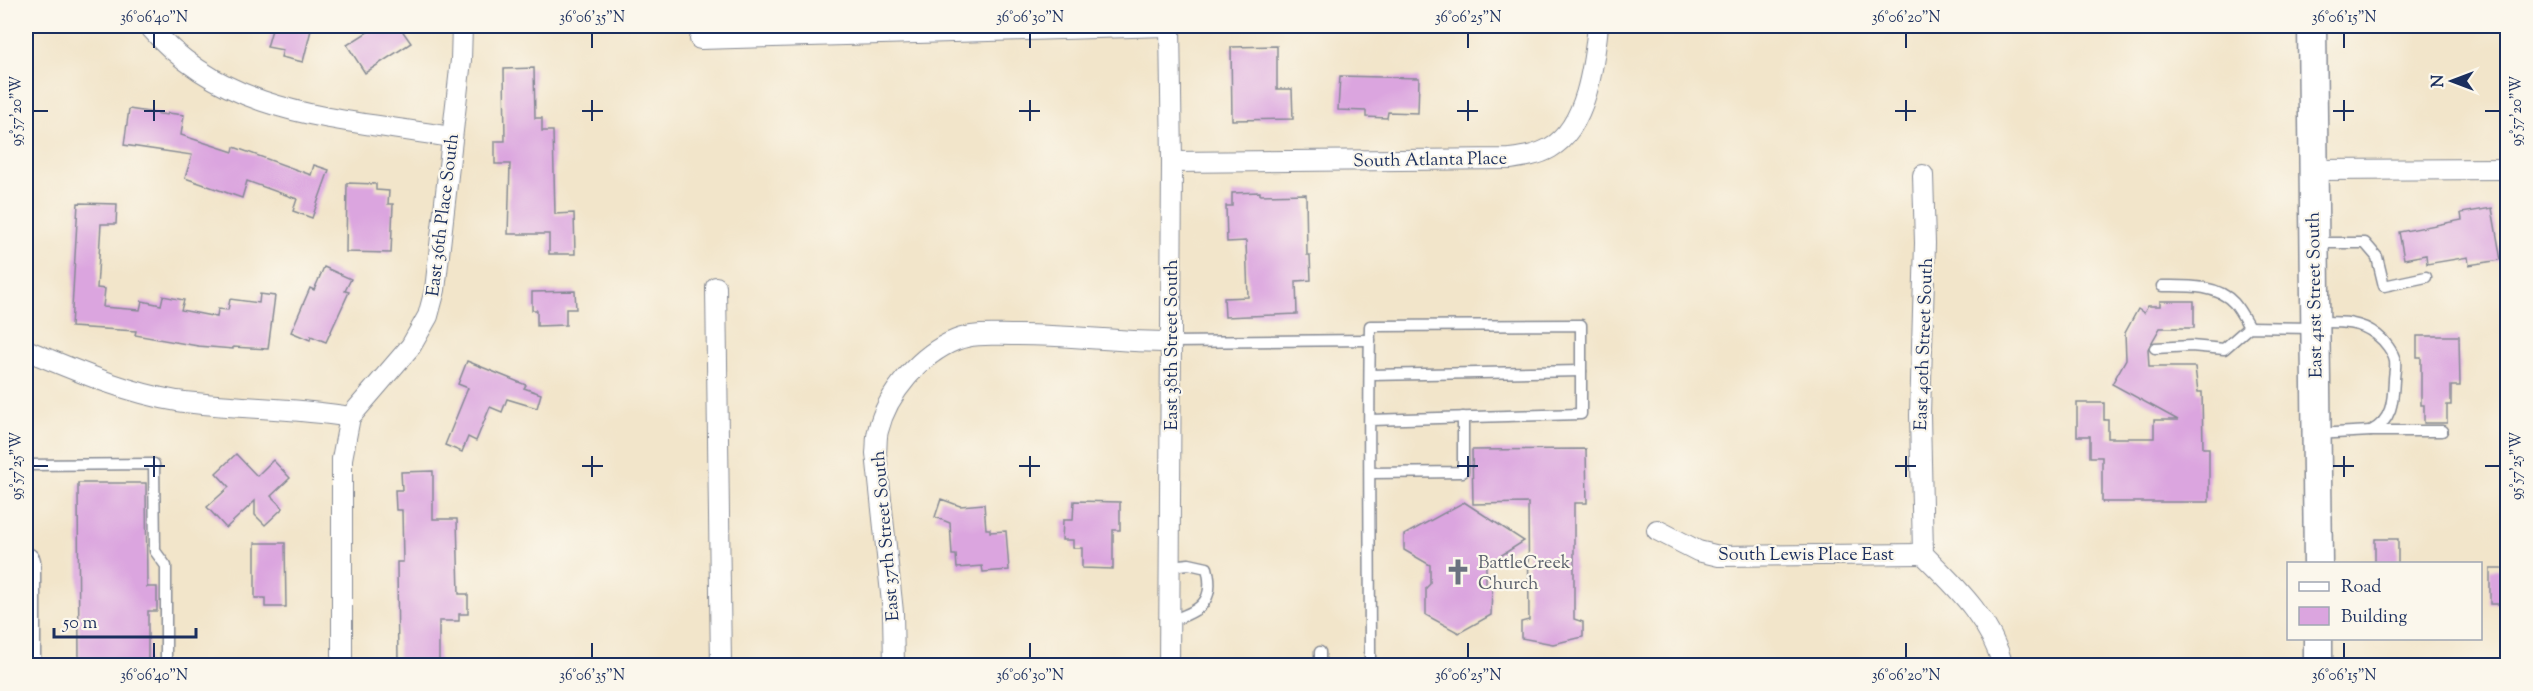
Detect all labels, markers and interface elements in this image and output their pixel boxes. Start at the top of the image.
text: 36°06'40"N [120,8,188,29]
text: 36°06'35"N [559,8,625,29]
text: 36°06'30"N [996,8,1064,29]
text: 36°06'25"N [1435,8,1501,29]
text: 36°06'20"N [1871,8,1941,29]
text: 36°06'15"N [2312,8,2377,29]
north arrow [2422,51,2482,111]
text: N [2428,74,2451,87]
text: 95°57'20"W [7,75,28,146]
text: 95°57'20"W [2507,75,2528,146]
street label: East 36th Place South [421,132,467,298]
street label: South Atlanta Place [1353,147,1507,175]
street label: East 41st Street South [2302,211,2330,378]
street label: East 40th Street South [1909,257,1941,431]
street label: East 38th Street South [1160,259,1186,431]
text: 95°57'25"W [7,432,28,500]
text: 95°57'25"W [2507,432,2528,500]
street label: East 37th Street South [867,449,907,622]
street label: South Lewis Place East [1718,543,1894,569]
place label: BattleCreek Church [1478,551,1571,598]
church icon: BattleCreek Church [1443,557,1473,587]
legend [2287,562,2482,640]
text: Road [2341,575,2381,601]
scale bar [54,601,196,639]
text: Building [2341,605,2407,631]
text: 50 m [62,611,98,637]
text: 36°06'40"N [120,666,188,687]
text: 36°06'35"N [559,666,625,687]
text: 36°06'30"N [996,666,1064,687]
text: 36°06'25"N [1435,666,1501,687]
text: 36°06'20"N [1871,666,1941,687]
text: 36°06'15"N [2312,666,2377,687]

